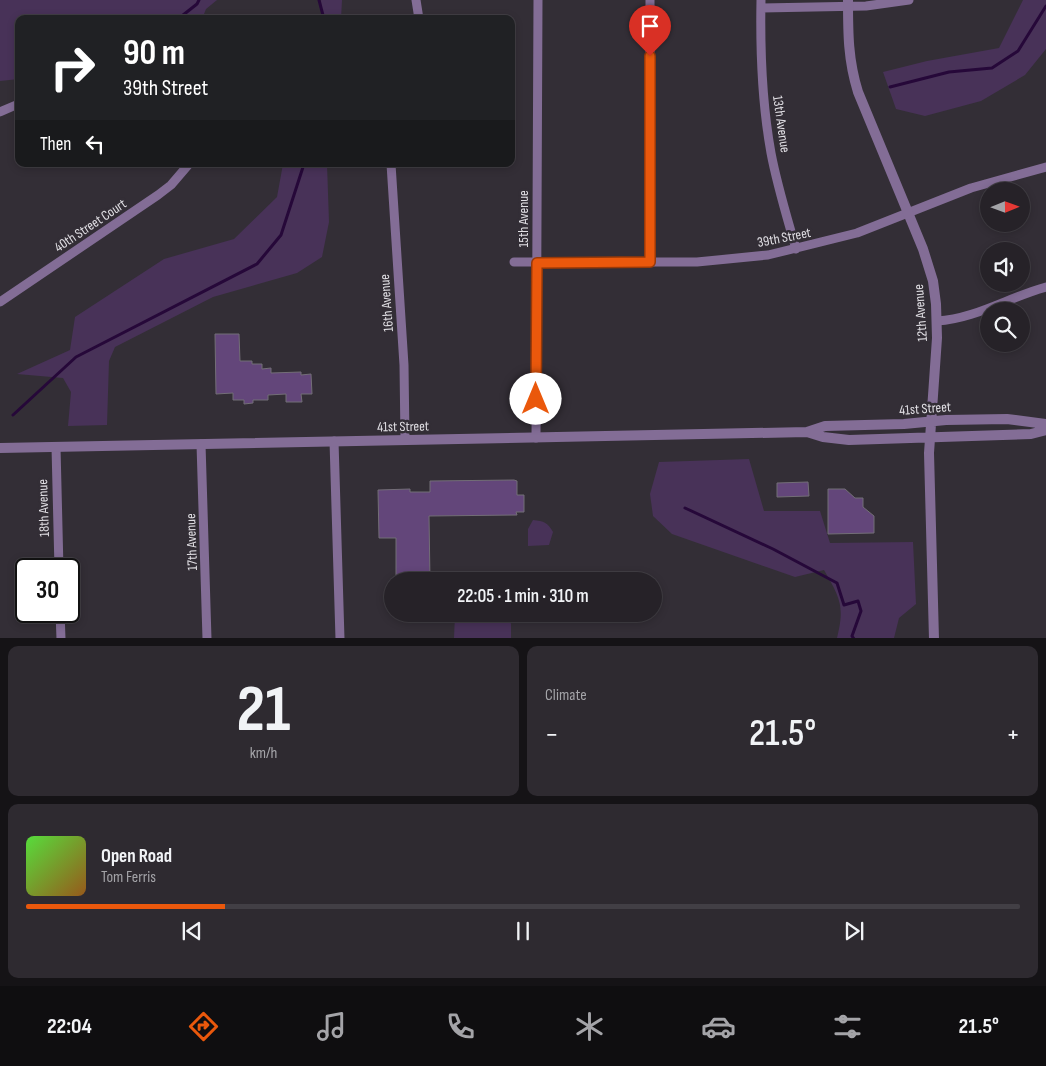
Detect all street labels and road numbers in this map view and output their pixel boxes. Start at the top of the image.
street label: 13th Avenue [769,94,794,154]
street label: 15th Avenue [515,190,532,248]
street label: 40th Street Court [51,195,129,256]
street label: 39th Street [756,224,812,251]
street label: 16th Avenue [376,274,397,332]
street label: 12th Avenue [910,284,931,342]
street label: 41st Street [899,398,951,419]
street label: 41st Street [377,418,429,435]
street label: 18th Avenue [34,479,53,537]
street label: 17th Avenue [182,513,201,571]

